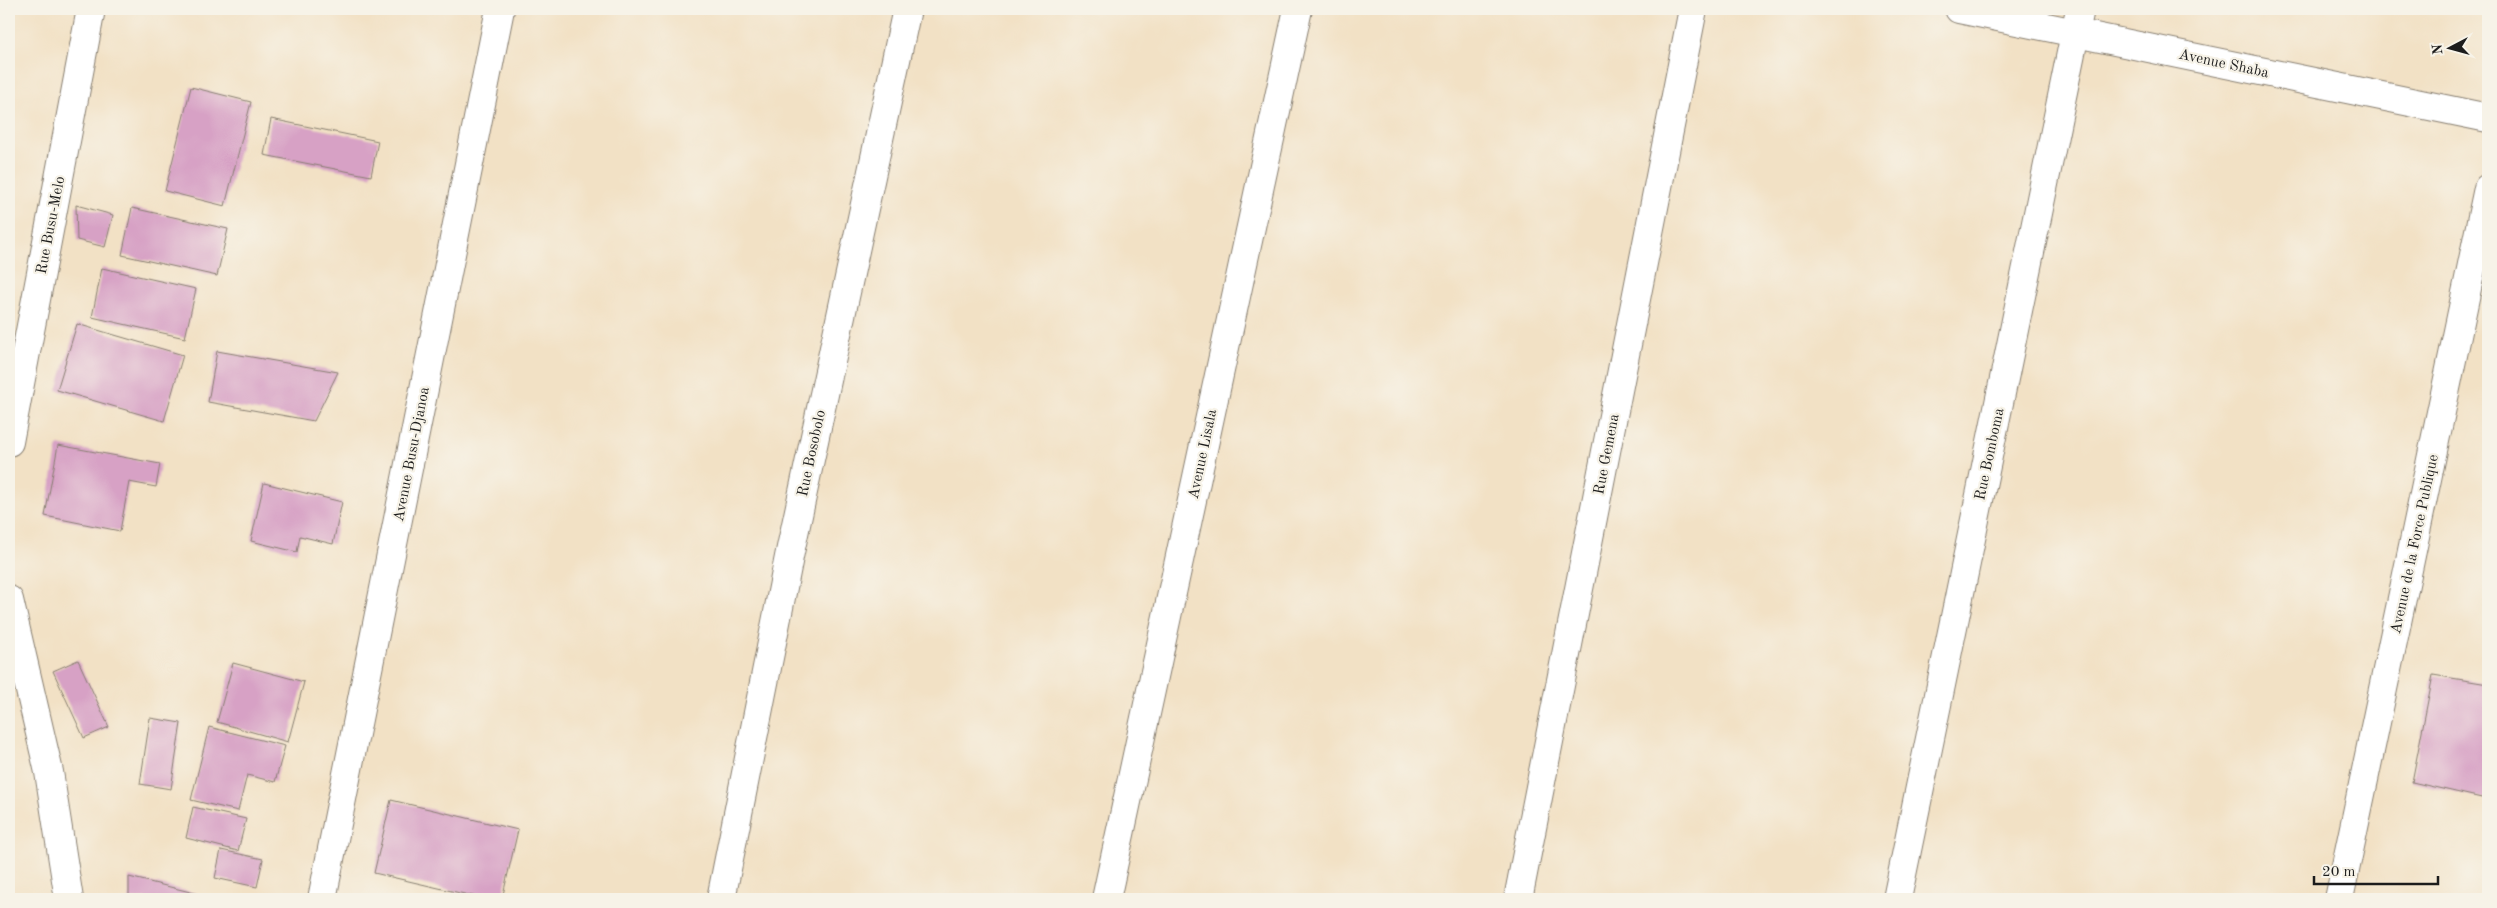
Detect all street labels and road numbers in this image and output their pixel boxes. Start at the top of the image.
street label: Avenue Shaba [2177,48,2271,81]
street label: Rue Busu-Melo [35,175,68,275]
street label: Avenue Busu-Djanoa [392,385,433,523]
street label: Rue Bomboma [1973,406,2008,502]
street label: Avenue Lisala [1187,408,1220,501]
street label: Rue Bosobolo [796,409,829,498]
street label: Rue Gemena [1592,412,1623,496]
street label: Avenue de la Force Publique [2389,453,2442,635]

